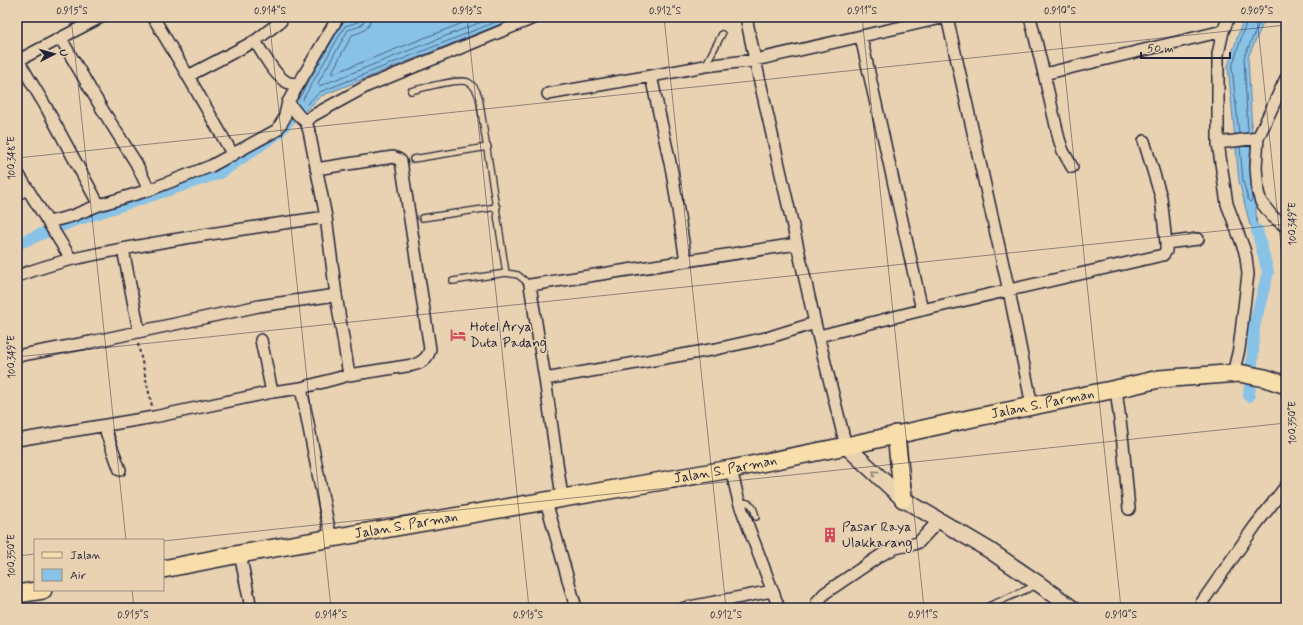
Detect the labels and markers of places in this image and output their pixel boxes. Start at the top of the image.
place label: Hotel Arya Duta Padang [470,318,547,353]
hotel icon: Hotel Arya Duta Padang [449,326,467,344]
place label: Pasar Raya Ulakkarang [842,518,912,553]
building icon: Pasar Raya Ulakkarang [821,526,839,544]

